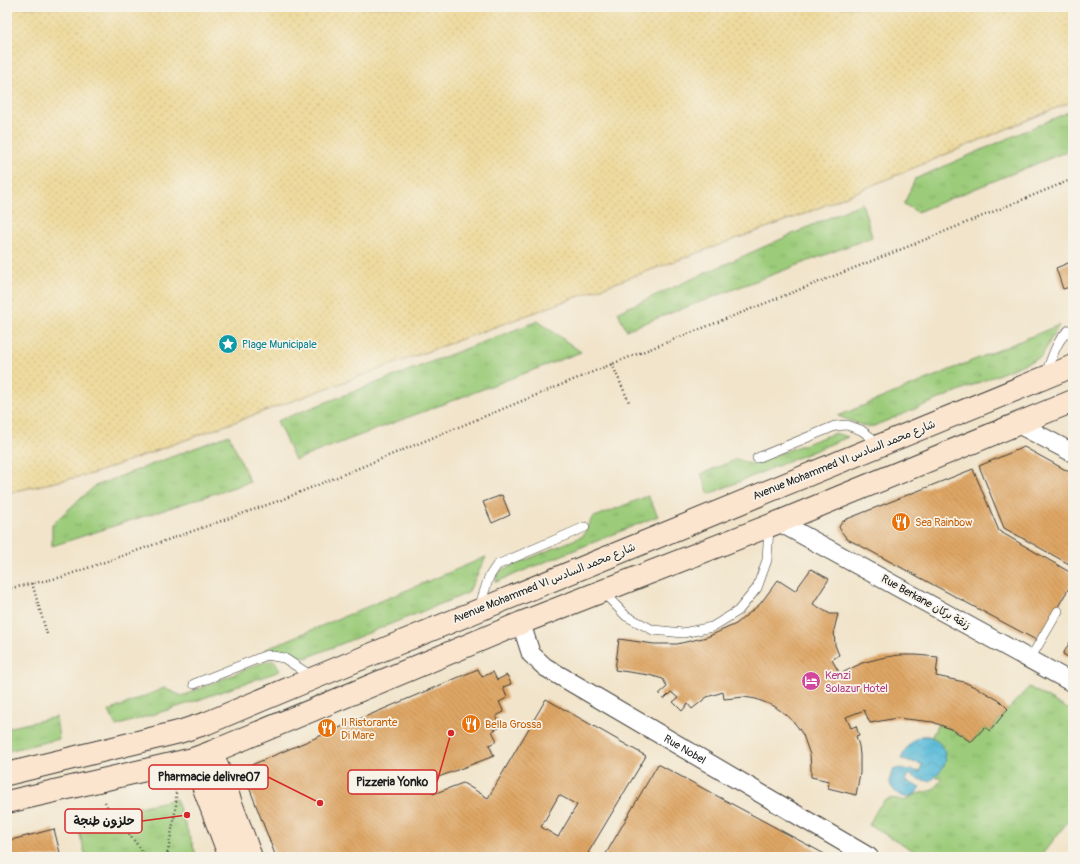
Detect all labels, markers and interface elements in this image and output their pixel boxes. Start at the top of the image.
place icon: Plage Municipale [217,333,239,355]
place label: Plage Municipale [242,338,317,351]
street label: Avenue Mohammed VI شارع محمد السادس [751,417,938,505]
restaurant icon: Sea Rainbow [890,511,912,533]
place label: Sea Rainbow [915,516,973,529]
street label: Avenue Mohammed VI شارع محمد السادس [451,540,638,628]
street label: Rue Berkane زنقة بركان [879,572,973,633]
place label: Kenzi Solazur Hotel [825,669,888,695]
hotel icon: Kenzi Solazur Hotel [800,670,822,692]
restaurant icon: Bella Grossa [460,713,482,735]
place label: Il Ristorante Di Mare [341,716,398,742]
restaurant icon: Il Ristorante Di Mare [316,717,338,739]
place label: Bella Grossa [485,718,541,731]
street label: Rue Nobel [662,732,708,766]
callout: Pharmacie delivre07 [149,765,268,789]
text: Pharmacie delivre07 [158,770,261,785]
callout: Pizzeria Yonko [348,770,437,794]
text: Pizzeria Yonko [356,775,429,790]
callout: حلزون طنجة [65,809,142,833]
text: حلزون طنجة [73,814,135,829]

